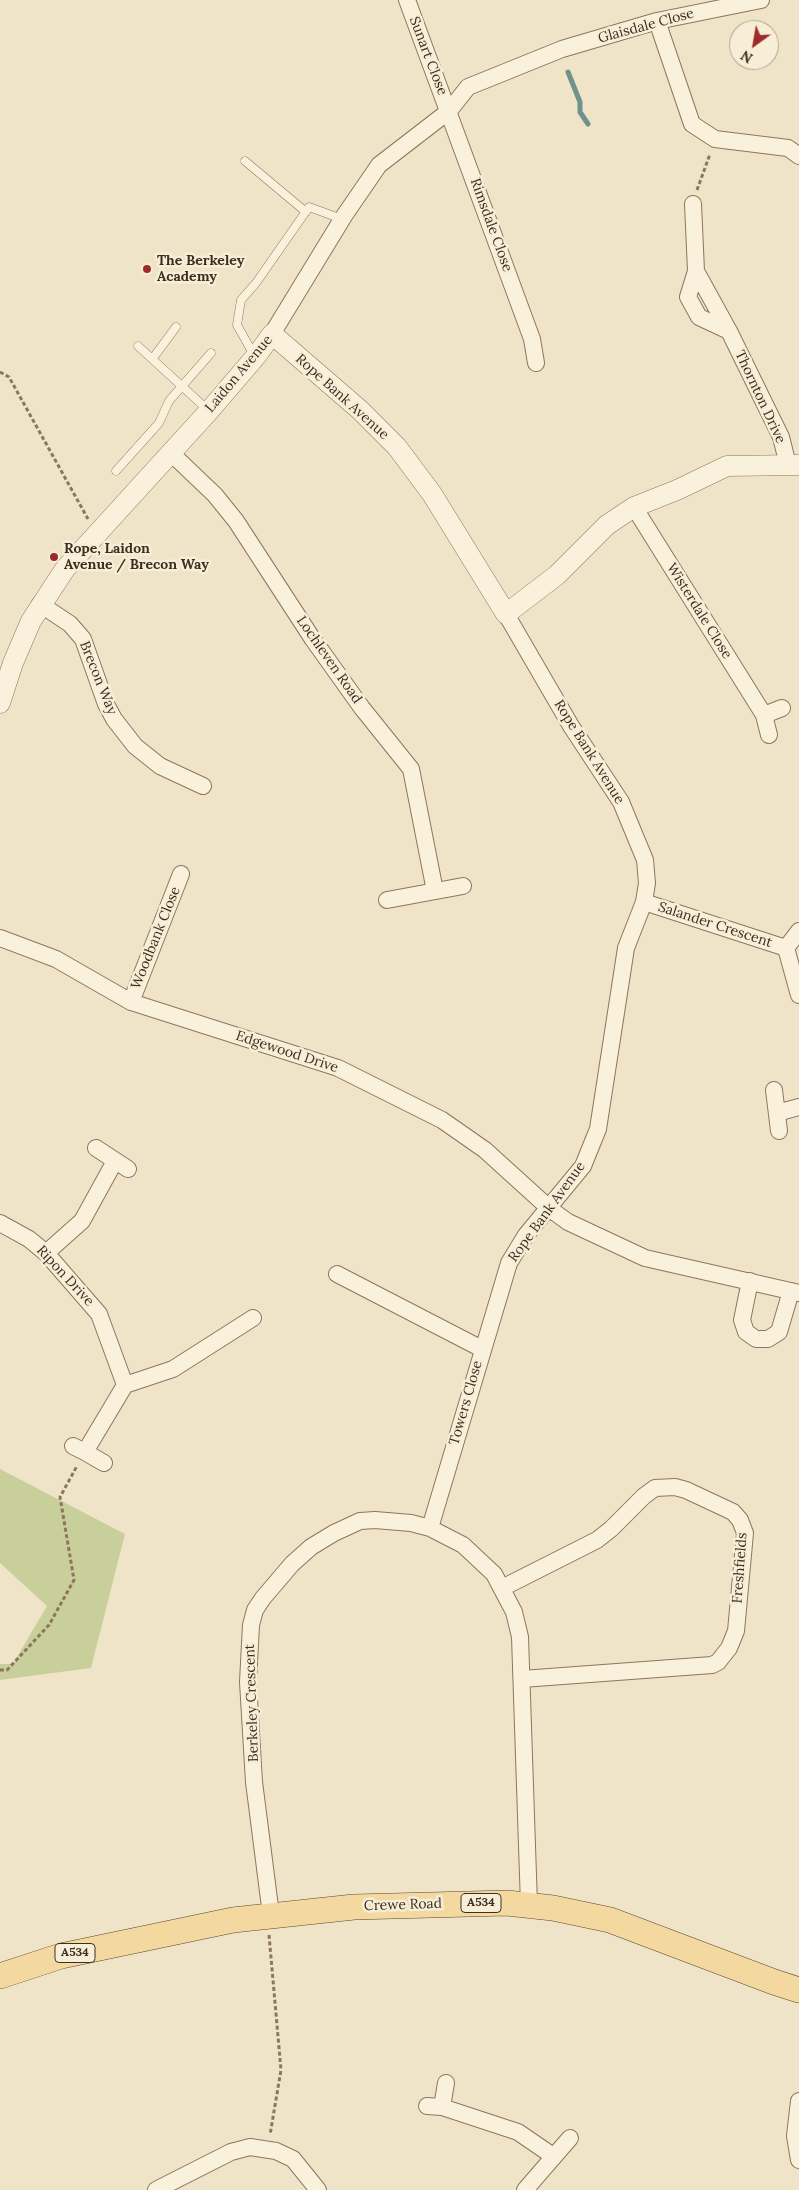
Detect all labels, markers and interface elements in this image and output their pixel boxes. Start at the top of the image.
street label: Glaisdale Close [596,5,696,47]
street label: Sunart Close [405,14,451,98]
north arrow [729,20,779,70]
text: N [737,46,756,67]
street label: Rimsdale Close [466,176,516,274]
place label: The Berkeley Academy [157,253,244,286]
marker: The Berkeley Academy [141,263,153,275]
street label: Laidon Avenue [202,332,276,416]
street label: Thornton Drive [731,348,789,446]
street label: Rope Bank Avenue [292,351,392,443]
place label: Rope, Laidon Avenue / Brecon Way [64,541,209,574]
marker: Rope, Laidon Avenue / Brecon Way [48,551,60,563]
street label: Wisterdale Close [663,560,735,662]
street label: Lochleven Road [293,613,365,707]
street label: Brecon Way [76,639,120,717]
street label: Rope Bank Avenue [550,697,628,807]
street label: Woodbank Close [128,884,184,992]
street label: Salander Crescent [656,899,774,951]
street label: Edgewood Drive [234,1028,340,1076]
street label: Rope Bank Avenue [505,1159,589,1265]
street label: Ripon Drive [33,1242,97,1310]
street label: Towers Close [446,1359,486,1447]
street label: Freshfields [729,1532,751,1604]
street label: Berkeley Crescent [242,1644,262,1762]
road number: A534 [461,1894,501,1912]
street label: Crewe Road [364,1895,442,1915]
road number: A534 [55,1944,95,1962]

